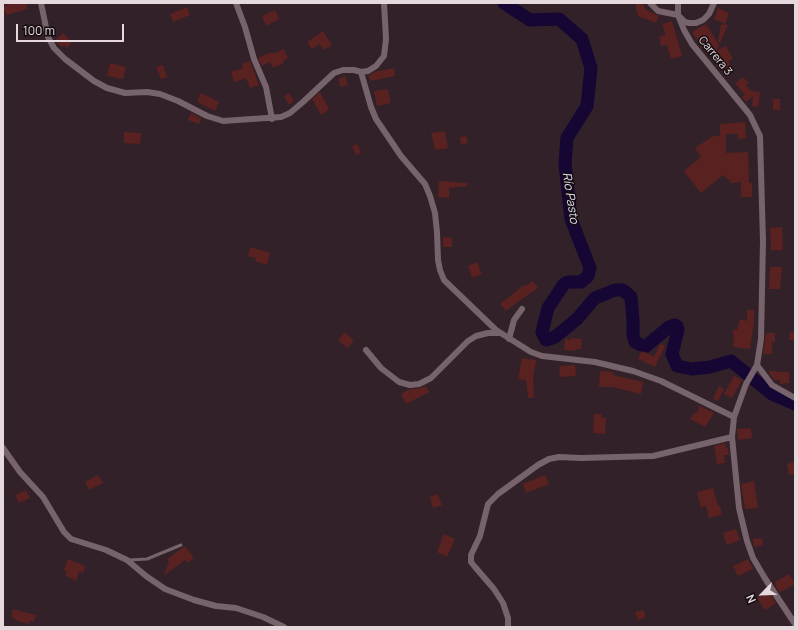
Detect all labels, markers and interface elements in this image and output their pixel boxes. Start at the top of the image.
scale bar [18,16,126,42]
text: 100 m [23,22,55,39]
street label: Carrera 3 [695,34,735,78]
water label: Río Pasto [559,171,581,225]
north arrow [742,574,782,614]
text: N [742,592,759,606]

